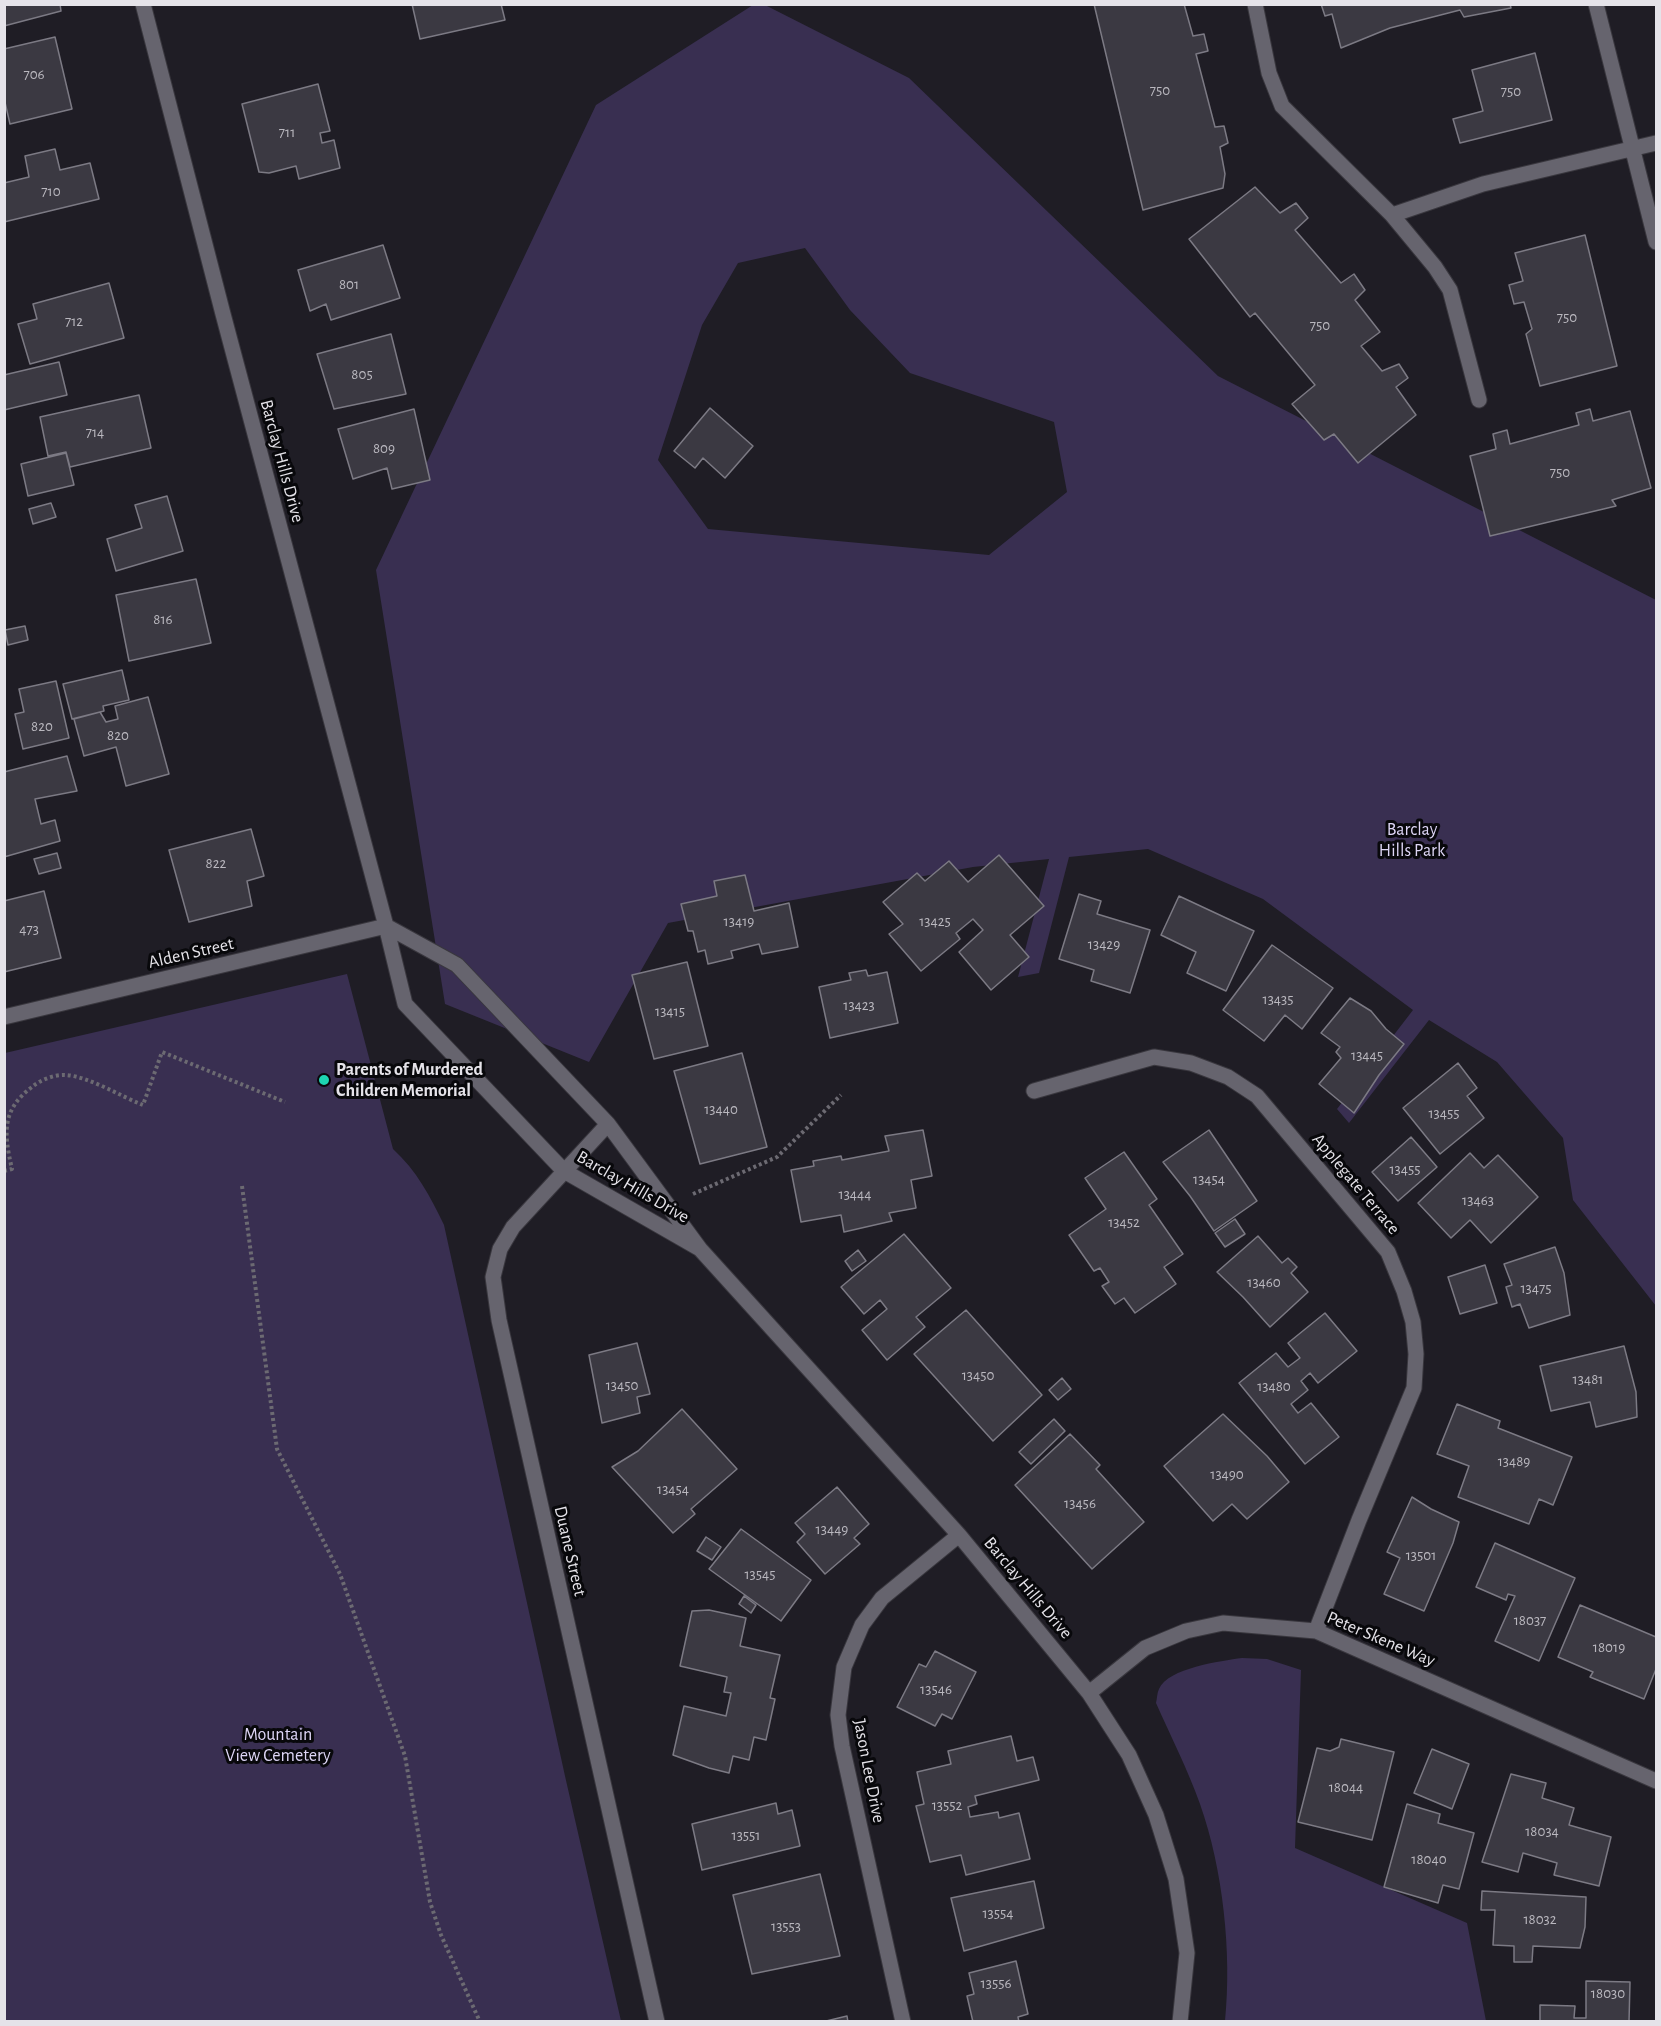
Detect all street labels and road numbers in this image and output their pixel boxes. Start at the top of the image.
street label: Barclay Hills Drive [255,397,309,525]
street label: Alden Street [146,933,236,973]
street label: Applegate Terrace [1307,1129,1405,1239]
street label: Barclay Hills Drive [573,1146,693,1228]
street label: Duane Street [549,1504,591,1598]
street label: Barclay Hills Drive [979,1533,1077,1643]
street label: Peter Skene Way [1324,1607,1438,1671]
street label: Jason Lee Drive [848,1717,890,1825]

